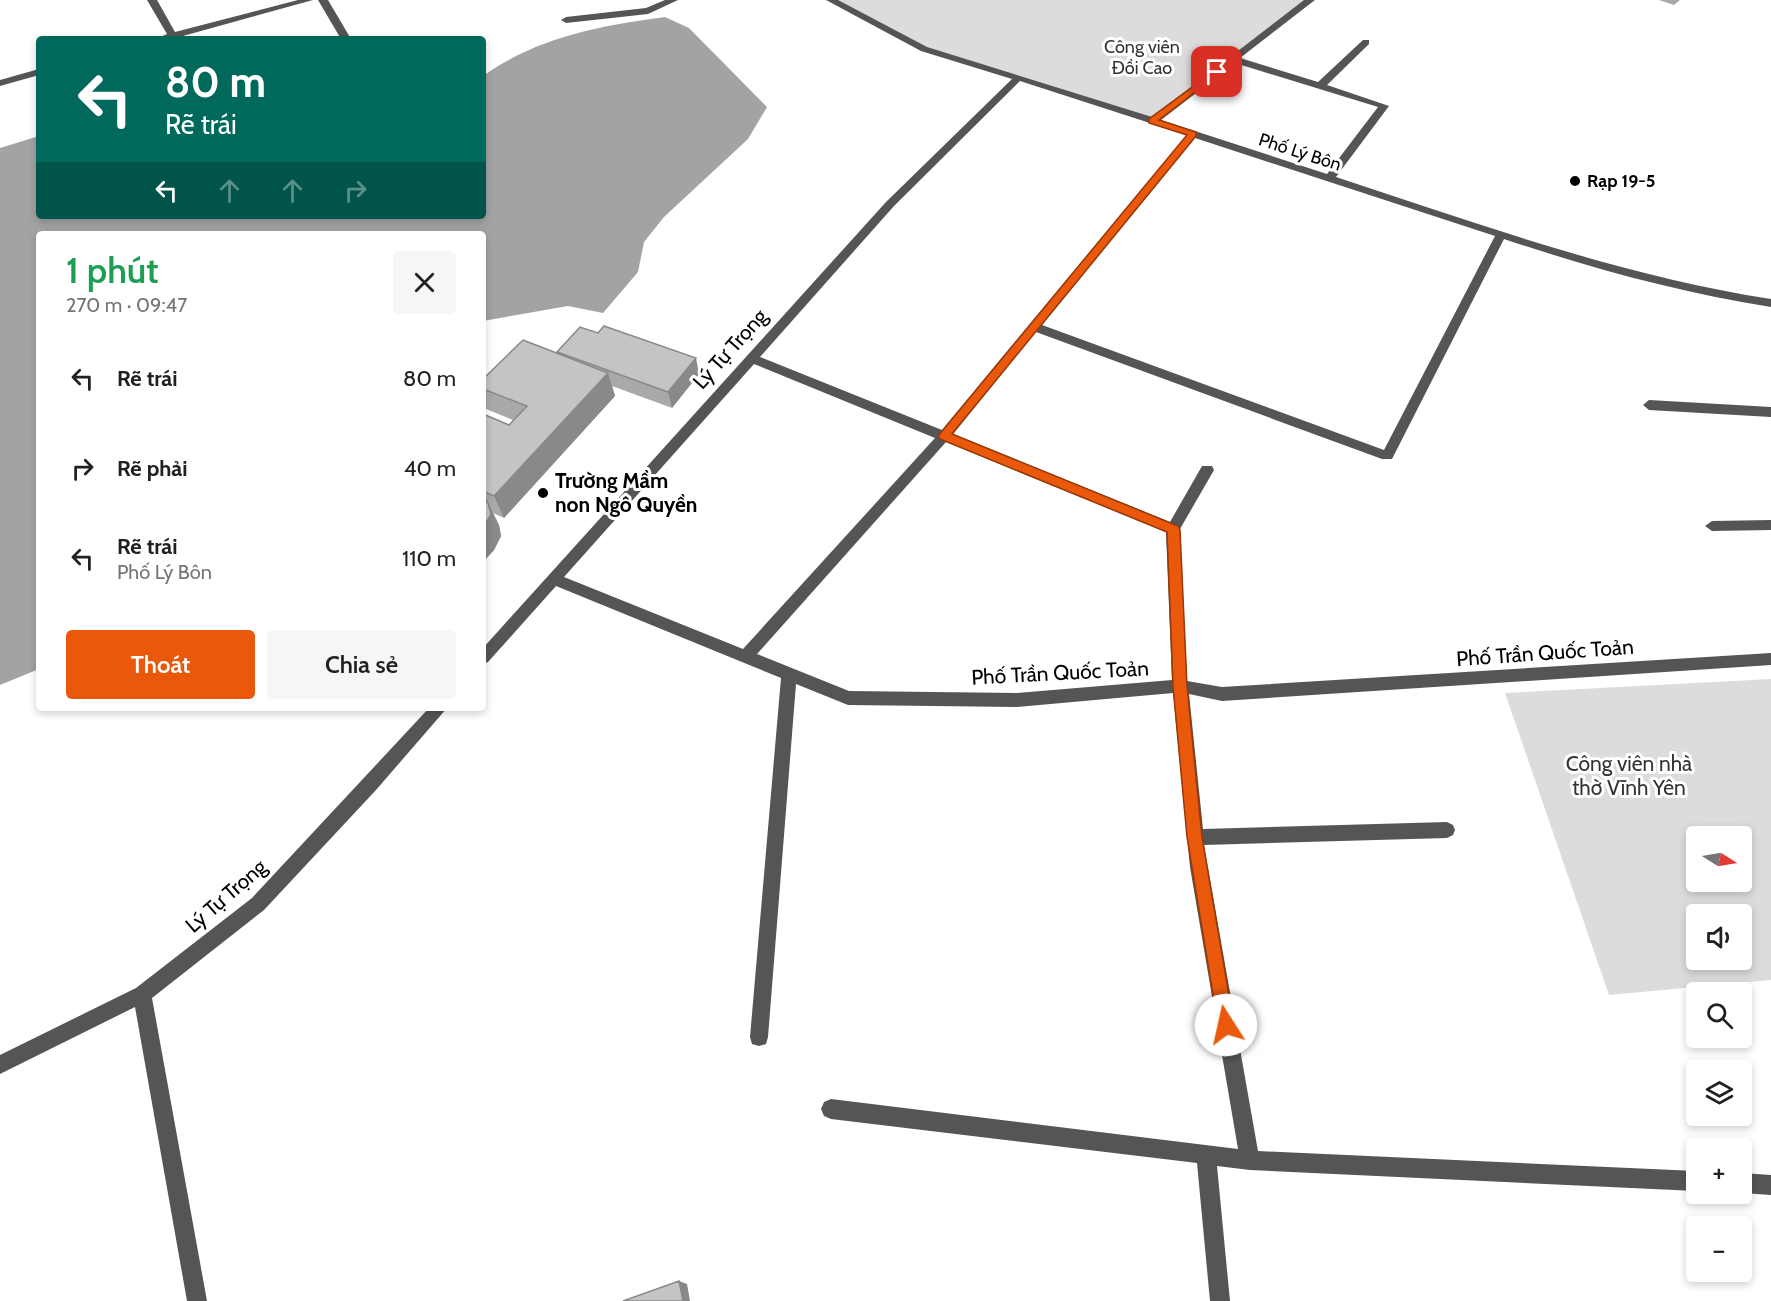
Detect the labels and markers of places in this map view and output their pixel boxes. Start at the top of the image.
pin [1191,46,1242,97]
place label: Rạp 19-5 [1587,170,1655,192]
marker: Rạp 19-5 [1568,174,1582,188]
place label: Trường Mầm non Ngô Quyền [555,468,697,517]
marker: Trường Mầm non Ngô Quyền [536,486,550,500]

